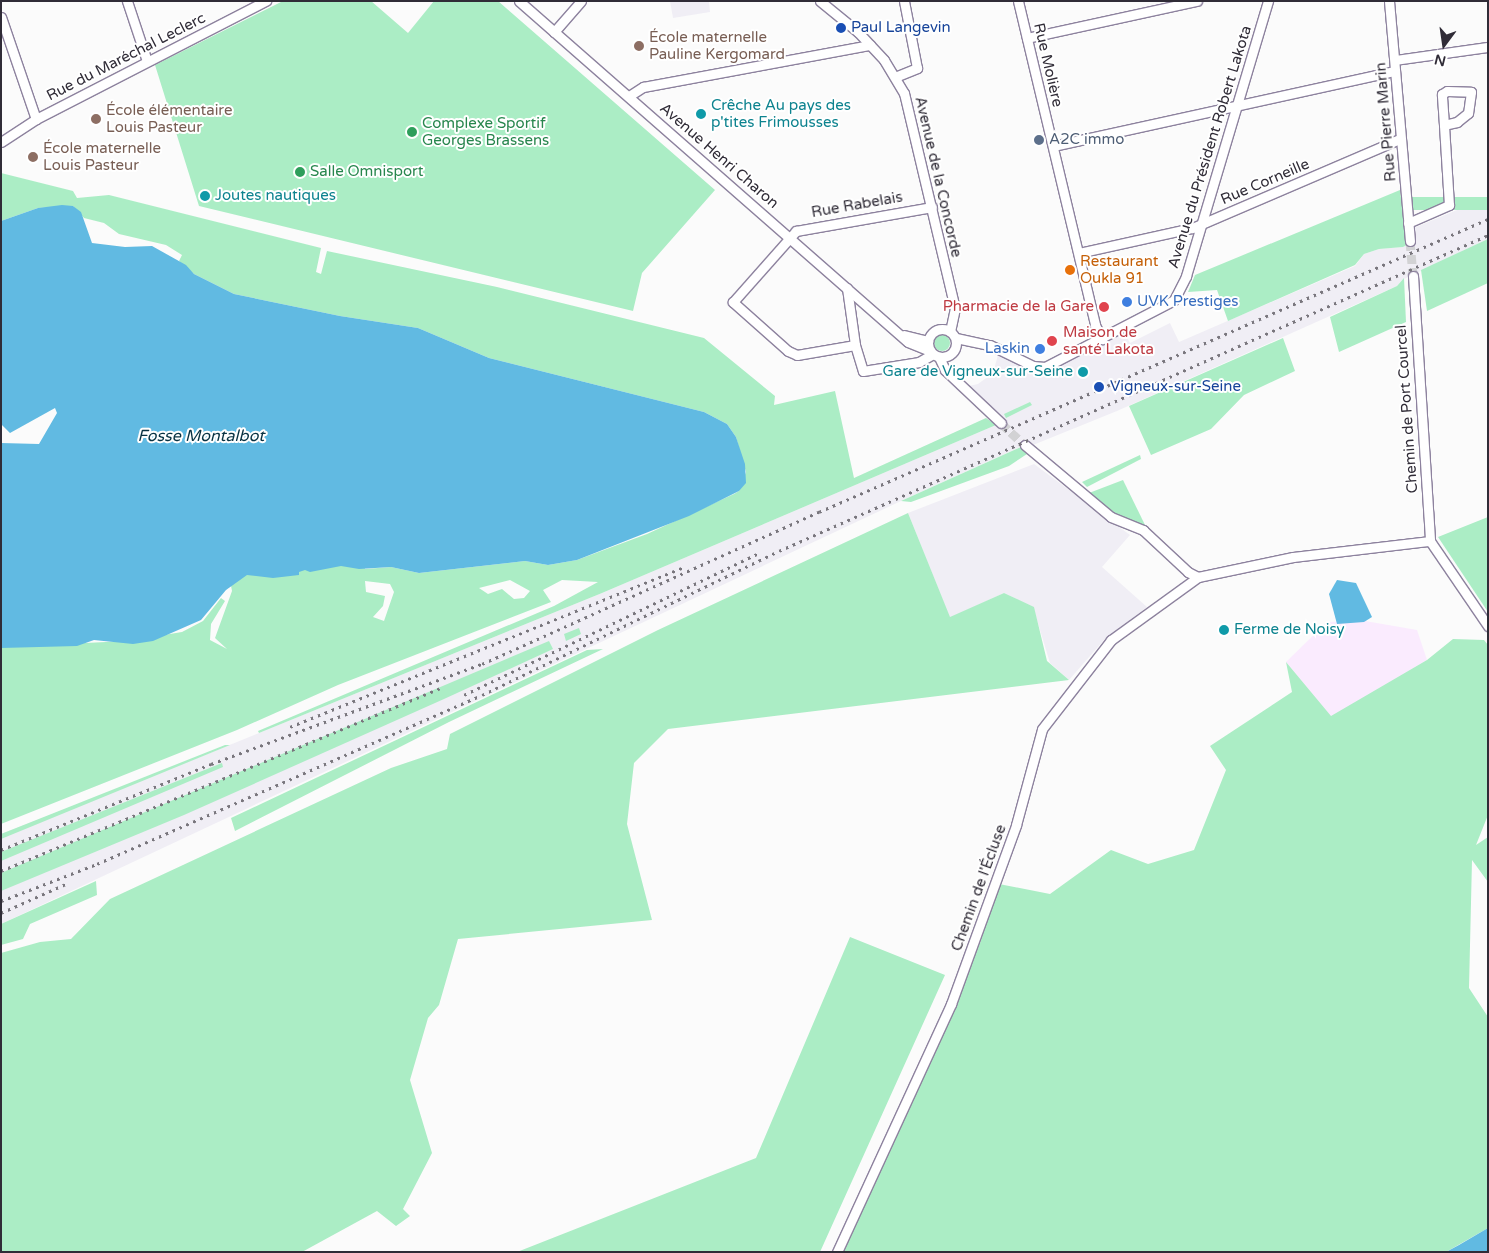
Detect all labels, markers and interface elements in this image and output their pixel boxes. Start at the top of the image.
street label: Rue du Maréchal Leclerc [44,9,208,105]
place label: Paul Langevin [851,19,951,37]
north arrow [1419,20,1469,70]
street label: Rue Molière [1030,21,1066,109]
marker: Paul Langevin [835,22,847,34]
street label: Avenue du Président Robert Lakota [1164,23,1256,271]
place label: École maternelle Pauline Kergomard [649,28,785,63]
marker: École maternelle Pauline Kergomard [633,40,645,52]
text: N [1433,50,1448,70]
street label: Rue Pierre Marin [1372,62,1400,182]
street label: Avenue de la Concorde [911,95,965,259]
place label: Crêche Au pays des p'tites Frimousses [711,96,851,131]
street label: Avenue Henri Charon [656,100,782,212]
place label: École élémentaire Louis Pasteur [106,101,232,136]
marker: Crêche Au pays des p'tites Frimousses [695,108,707,120]
marker: École élémentaire Louis Pasteur [90,113,102,125]
place label: Complexe Sportif Georges Brassens [422,114,549,149]
marker: Complexe Sportif Georges Brassens [406,126,418,138]
place label: A2C immo [1049,131,1124,149]
marker: A2C immo [1033,134,1045,146]
place label: École maternelle Louis Pasteur [43,139,161,174]
marker: École maternelle Louis Pasteur [27,151,39,163]
street label: Rue Corneille [1218,155,1312,209]
place label: Salle Omnisport [310,163,423,181]
marker: Salle Omnisport [294,166,306,178]
place label: Joutes nautiques [215,187,336,205]
street label: Rue Rabelais [810,188,904,222]
marker: Joutes nautiques [199,190,211,202]
place label: Restaurant Oukla 91 [1080,252,1158,287]
marker: Restaurant Oukla 91 [1064,264,1076,276]
place label: UVK Prestiges [1137,293,1238,311]
marker: UVK Prestiges [1121,296,1133,308]
place label: Pharmacie de la Gare [943,298,1094,316]
marker: Pharmacie de la Gare [1098,301,1110,313]
place label: Maison de santé Lakota [1063,323,1154,358]
street label: Chemin de Port Courcel [1392,324,1422,494]
marker: Maison de santé Lakota [1045,334,1059,348]
place label: Laskin [985,340,1030,358]
marker: Laskin [1034,343,1046,355]
place label: Gare de Vigneux-sur-Seine [883,363,1073,381]
marker: Gare de Vigneux-sur-Seine [1077,366,1089,378]
place label: Vigneux-sur-Seine [1110,378,1241,396]
marker: Vigneux-sur-Seine [1092,380,1106,394]
water label: Fosse Montalbot [138,426,264,446]
place label: Ferme de Noisy [1234,621,1345,639]
marker: Ferme de Noisy [1218,624,1230,636]
street label: Chemin de l'Écluse [948,822,1010,954]

